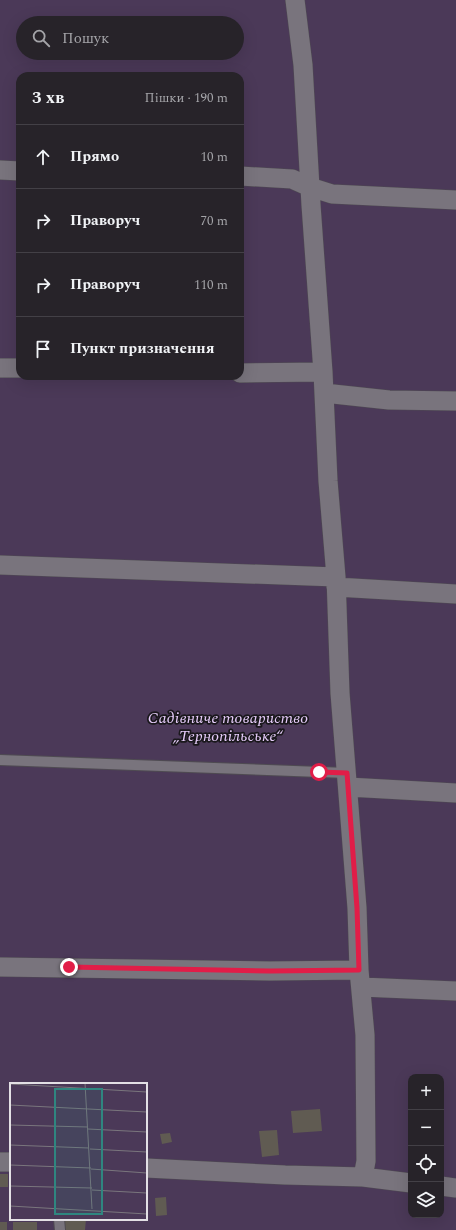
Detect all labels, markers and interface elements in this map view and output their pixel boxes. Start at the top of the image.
search box [16,16,244,60]
icon: search [30,27,52,49]
text: Пошук [62,27,109,50]
text: 3 хв [32,85,64,111]
text: Пішки · 190 m [145,88,228,108]
text: Прямо [70,145,119,168]
icon: ahead [32,146,54,168]
text: 10 m [201,147,228,167]
text: Праворуч [70,209,140,232]
icon: right [32,210,54,232]
text: 70 m [201,211,228,231]
text: Праворуч [70,273,140,296]
icon: right [32,274,54,296]
text: 110 m [194,275,228,295]
text: Пункт призначення [70,337,215,360]
icon: arrive [32,338,54,360]
park label: Садівниче товариство „Тернопільське“ [148,706,308,748]
route start [310,763,328,781]
route end [60,958,78,976]
map controls [408,1074,444,1218]
button: + [408,1074,444,1110]
inset map [10,1083,147,1220]
button: − [408,1110,444,1146]
button: locate [408,1146,444,1182]
button: layers [408,1182,444,1218]

